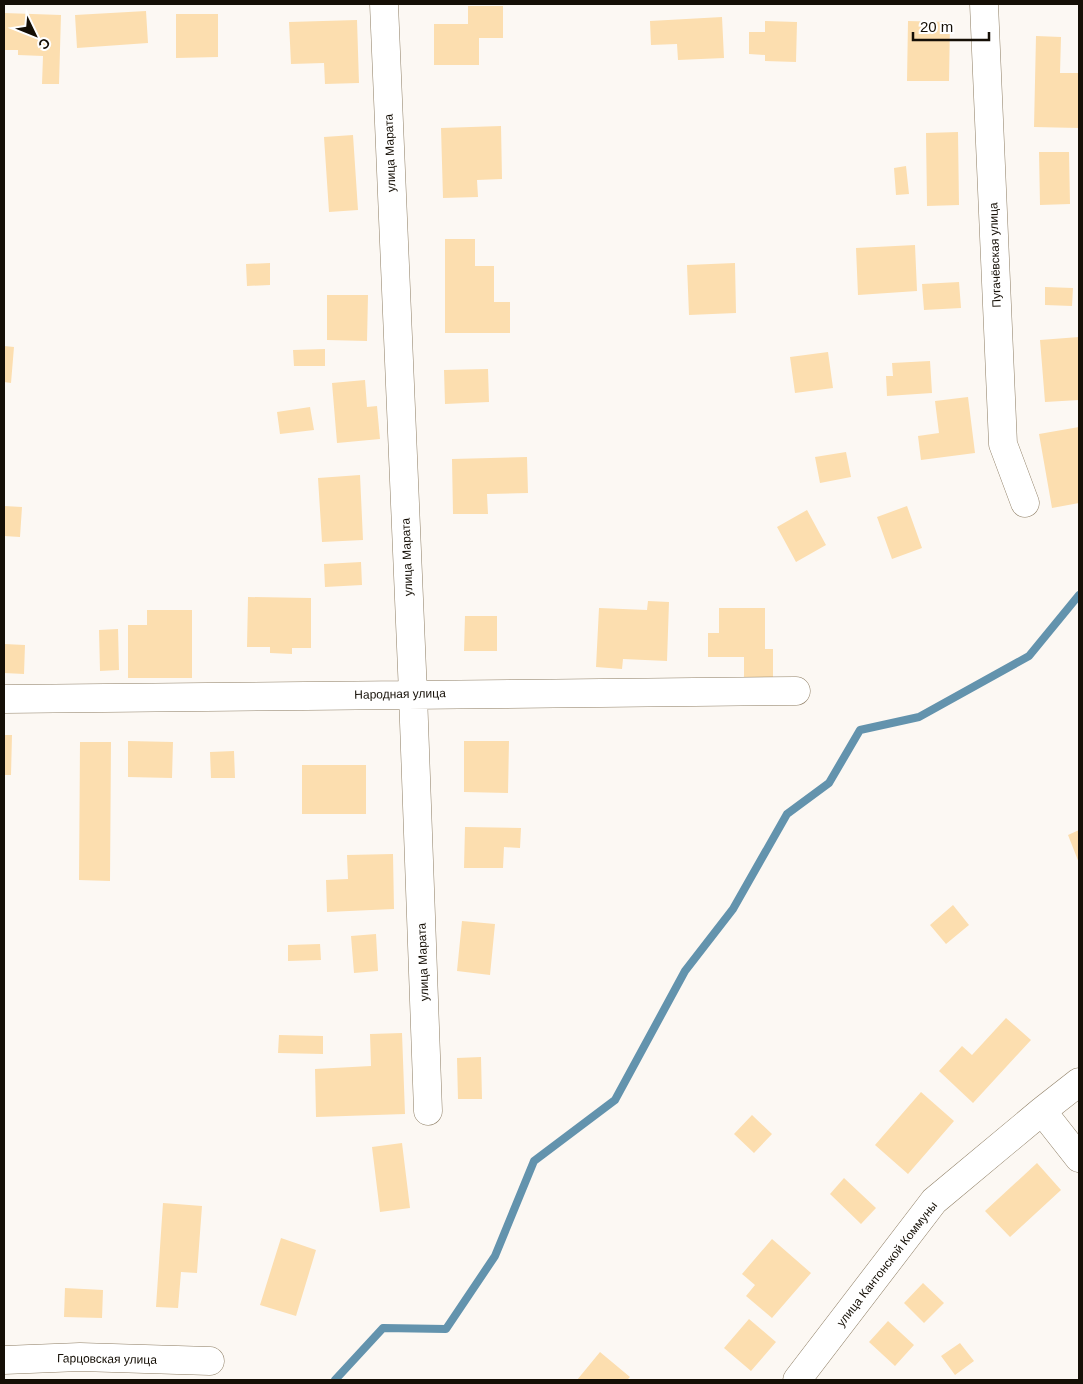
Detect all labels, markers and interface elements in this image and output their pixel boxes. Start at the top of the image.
north arrow [10,10,60,60]
scale bar [913,10,989,42]
text: 20 m [920,18,953,35]
text: С [35,35,54,53]
street label: улица Марата [382,113,398,192]
street label: Пугачёвская улица [986,202,1004,308]
street label: улица Марата [399,517,415,596]
street label: Народная улица [354,686,446,702]
street label: улица Марата [415,922,431,1001]
street label: улица Кантонской Коммуны [834,1199,940,1329]
street label: Гарцовская улица [57,1351,157,1367]

